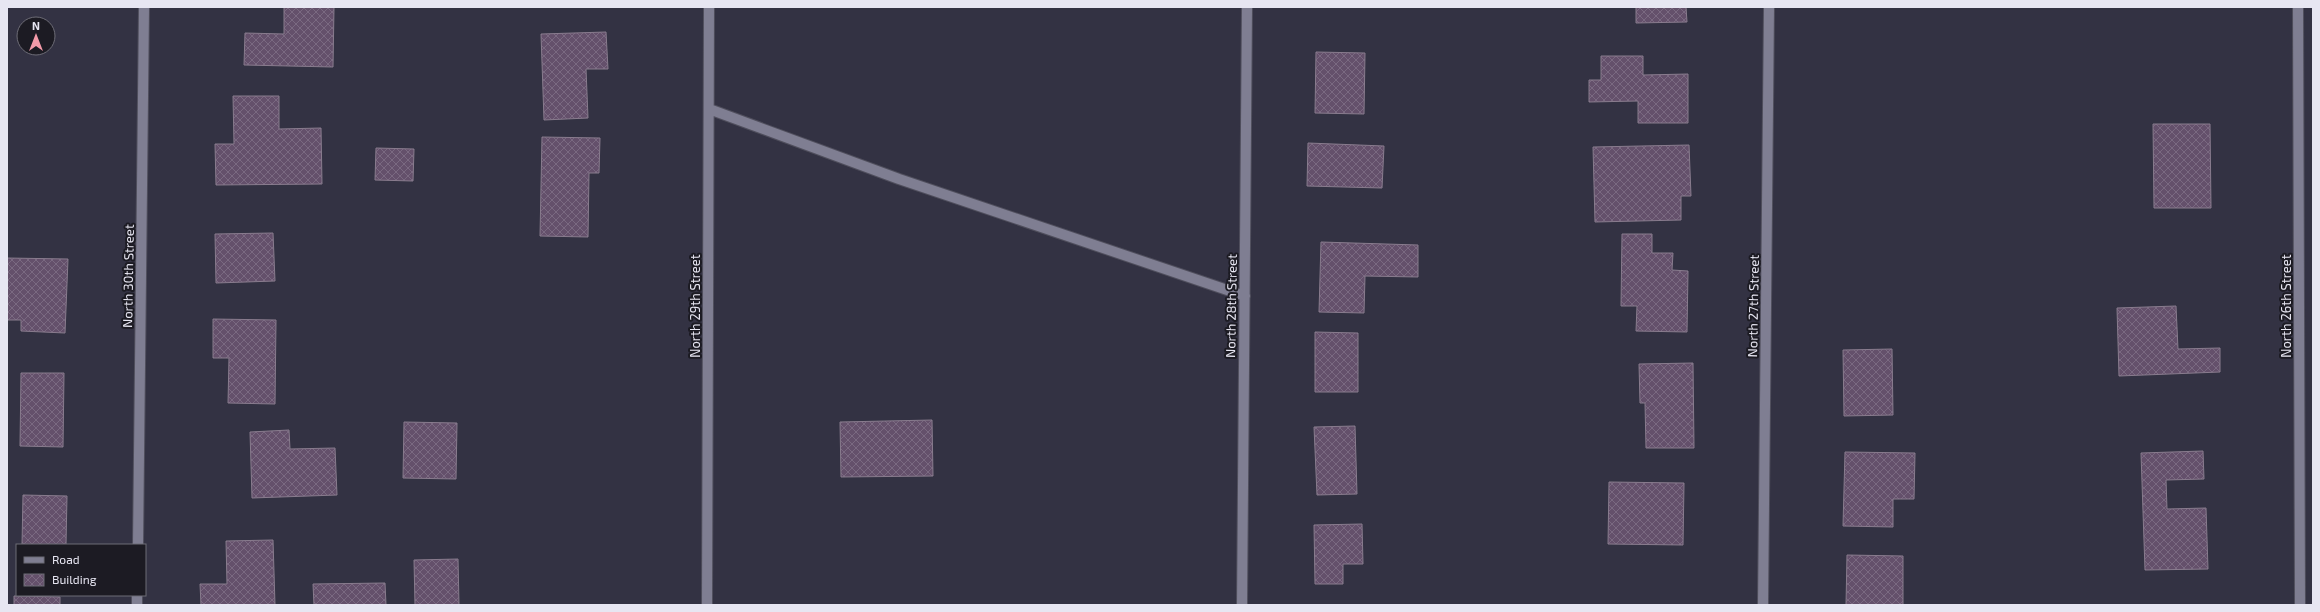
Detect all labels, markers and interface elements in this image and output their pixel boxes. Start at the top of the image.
north arrow [16,16,56,56]
text: N [32,19,40,32]
street label: North 30th Street [119,224,137,328]
street label: North 29th Street [687,254,703,358]
street label: North 28th Street [1222,254,1240,358]
street label: North 27th Street [1744,254,1762,357]
street label: North 26th Street [2278,254,2294,358]
legend [16,544,146,596]
text: Road [52,552,80,566]
text: Building [52,572,97,586]

